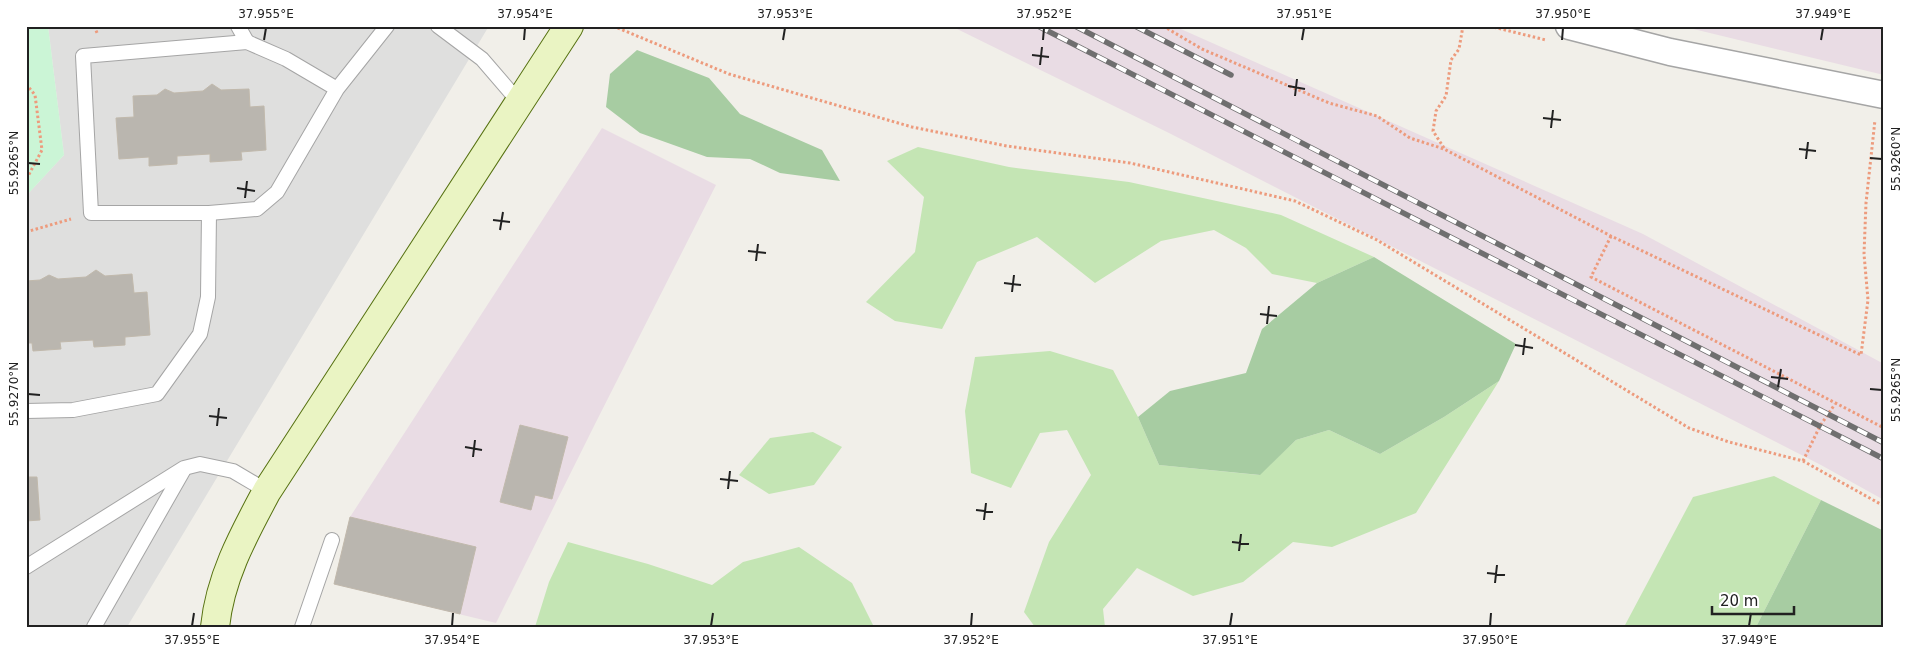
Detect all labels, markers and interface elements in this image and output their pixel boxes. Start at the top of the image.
text: 37.955°E [238,7,294,21]
text: 37.954°E [497,7,553,21]
text: 37.953°E [757,7,813,21]
text: 37.952°E [1016,7,1072,21]
text: 37.951°E [1276,7,1332,21]
text: 37.950°E [1535,7,1591,21]
text: 37.949°E [1795,7,1851,21]
text: 55.9260°N [1889,127,1903,191]
text: 55.9265°N [7,131,21,195]
text: 55.9265°N [1889,358,1903,422]
text: 55.9270°N [7,362,21,426]
scale bar [1712,583,1795,615]
text: 20 m [1720,592,1758,610]
text: 37.955°E [164,633,220,647]
text: 37.954°E [424,633,480,647]
text: 37.953°E [683,633,739,647]
text: 37.952°E [943,633,999,647]
text: 37.951°E [1202,633,1258,647]
text: 37.950°E [1462,633,1518,647]
text: 37.949°E [1721,633,1777,647]

